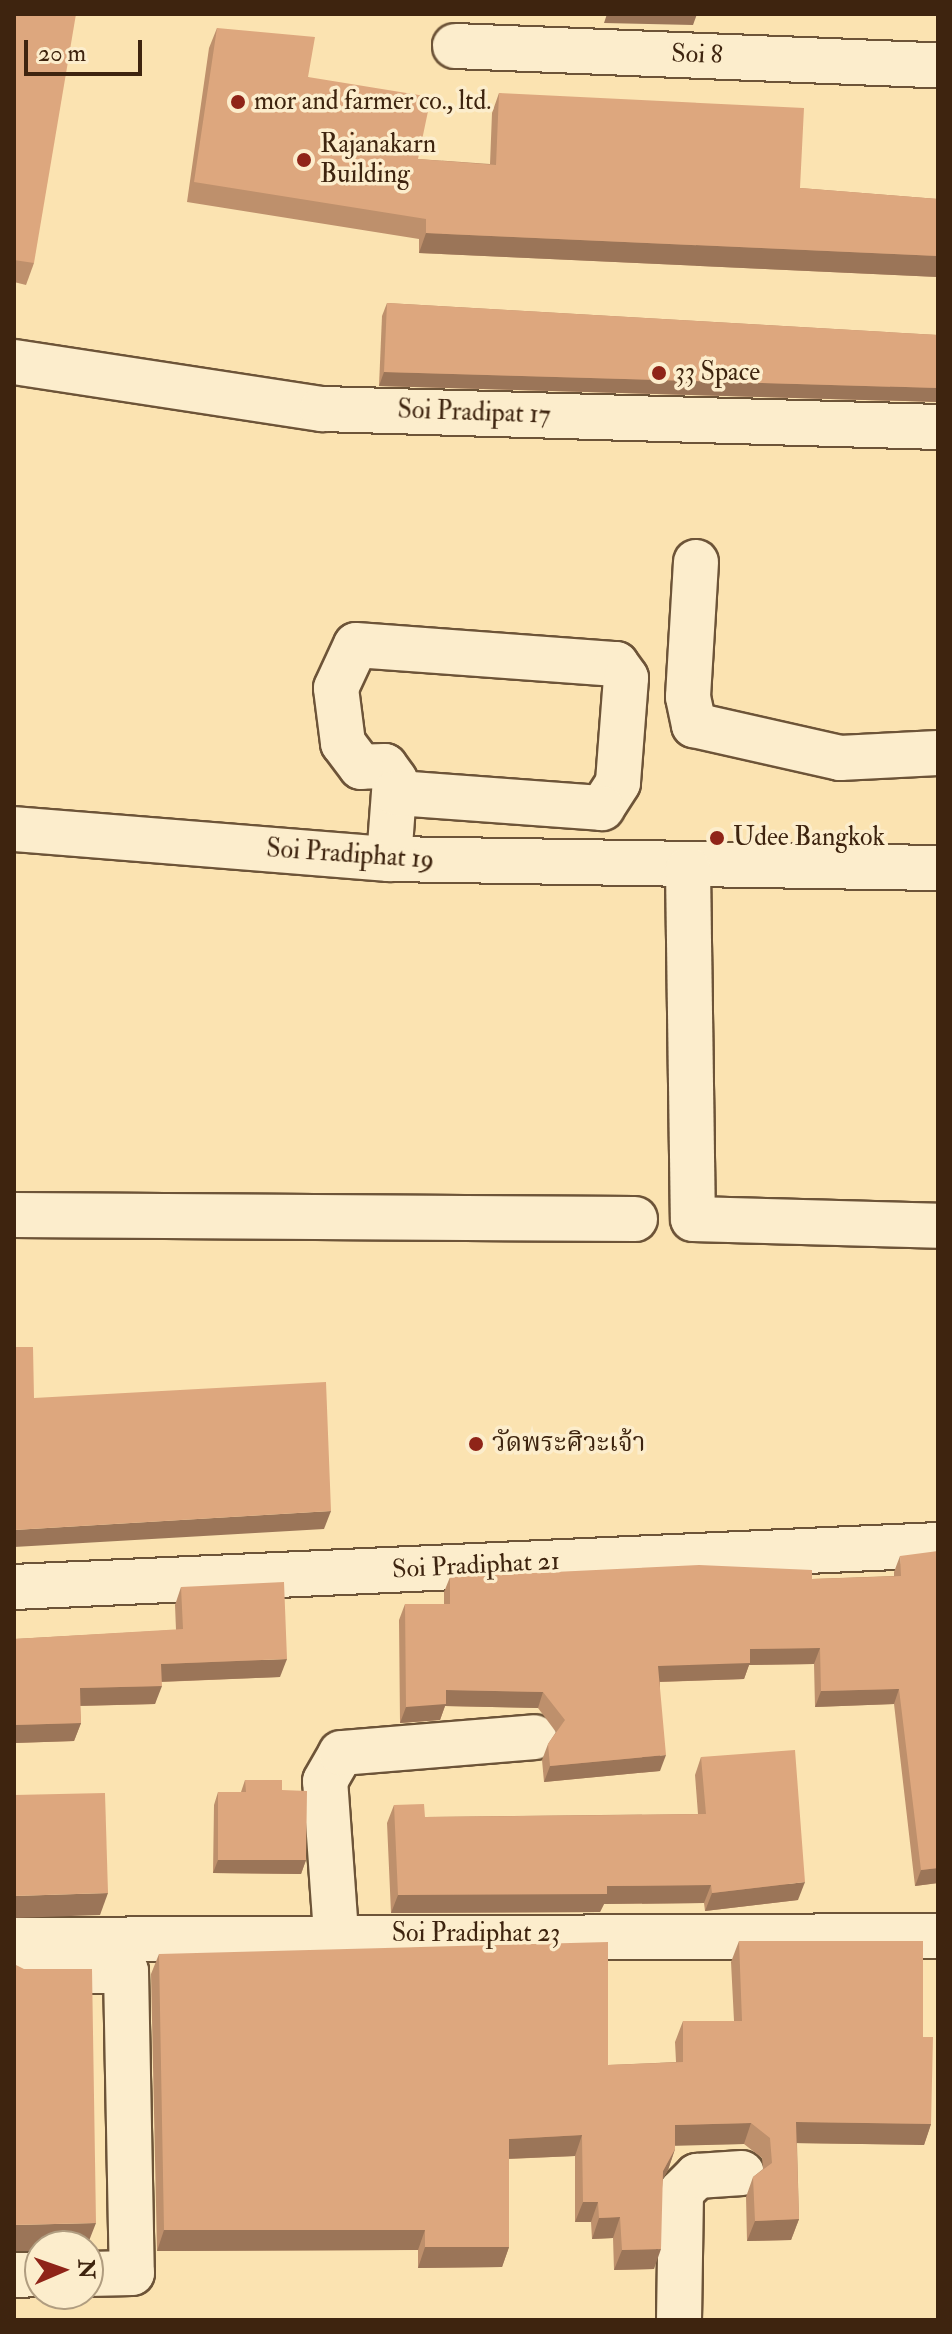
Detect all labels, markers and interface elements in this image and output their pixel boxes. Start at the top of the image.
scale bar [28,24,146,74]
text: 20 m [38,38,86,69]
street label: Soi 8 [671,39,723,71]
place label: mor and farmer co., ltd. [254,86,491,118]
marker: mor and farmer co., ltd. [229,93,247,111]
place label: Rajanakarn Building [320,129,436,190]
marker: Rajanakarn Building [295,151,313,169]
place label: 33 Space [675,357,760,389]
marker: 33 Space [650,364,668,382]
street label: Soi Pradipat 17 [397,395,551,431]
place label: Udee Bangkok [733,822,885,854]
marker: Udee Bangkok [708,829,726,847]
street label: Soi Pradiphat 19 [265,834,435,876]
place label: วัดพระศิวะเจ้า [492,1428,646,1460]
marker: วัดพระศิวะเจ้า [467,1435,485,1453]
street label: Soi Pradiphat 21 [391,1546,561,1586]
street label: Soi Pradiphat 23 [392,1918,560,1950]
north arrow [24,2230,104,2310]
text: N [72,2259,100,2280]

